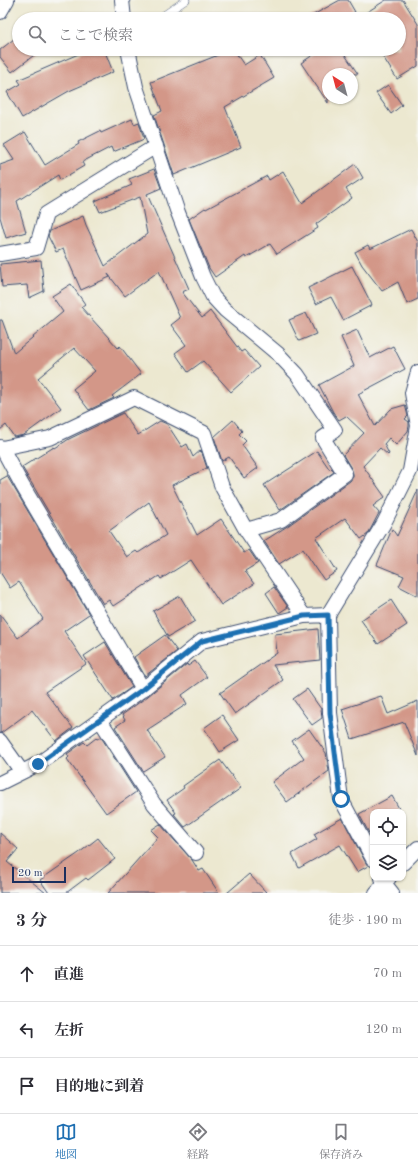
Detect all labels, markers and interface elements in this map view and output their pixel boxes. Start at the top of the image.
search box [12,12,406,56]
icon: search [26,23,48,45]
text: ここで検索 [58,29,133,44]
north arrow [322,68,358,104]
route end [29,755,47,773]
route start [332,790,350,808]
map controls [370,809,406,881]
button: locate [370,809,406,845]
button: layers [370,845,406,881]
scale bar [12,865,66,884]
text: 20 m [18,868,43,879]
text: 3 分 [16,913,48,930]
text: 徒歩 · 190 m [328,914,402,927]
icon: ahead [16,963,38,985]
text: 70 m [373,967,402,980]
text: 直進 [54,968,84,983]
icon: left [16,1019,38,1041]
text: 120 m [365,1023,402,1036]
text: 左折 [54,1024,84,1039]
icon: arrive [16,1075,38,1097]
text: 目的地に到着 [54,1080,144,1095]
tab: 地図 [55,1121,77,1163]
tab: 経路 [187,1121,209,1163]
tab: 保存済み [319,1121,363,1163]

